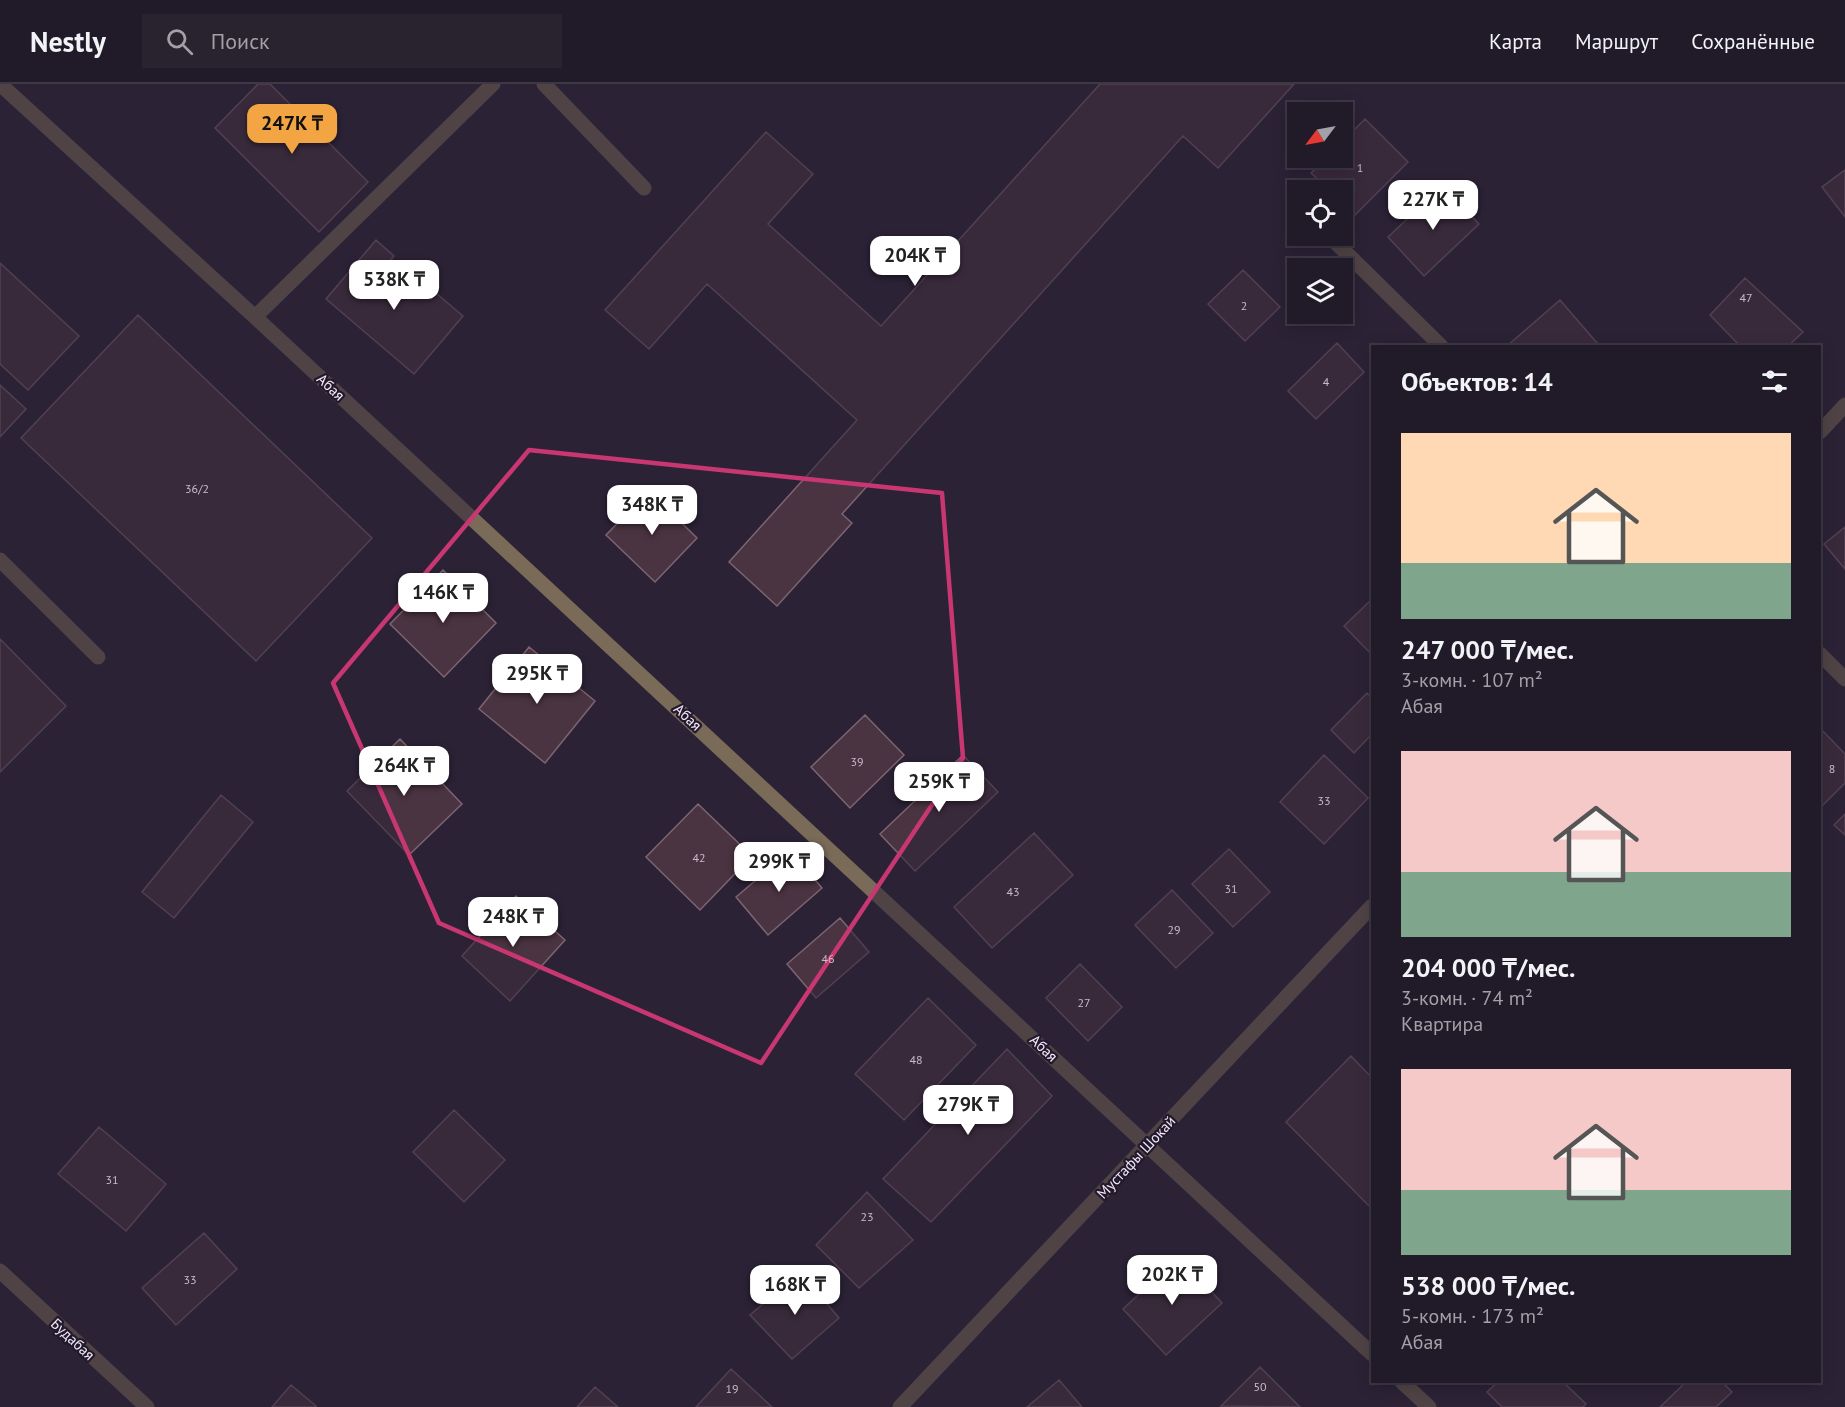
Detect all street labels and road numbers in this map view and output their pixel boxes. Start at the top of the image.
street label: Абая [313,369,349,405]
street label: Абая [670,699,706,735]
street label: Абая [1026,1030,1062,1066]
street label: Мустафы Шокай [1093,1111,1179,1203]
street label: Будабая [47,1314,99,1364]

